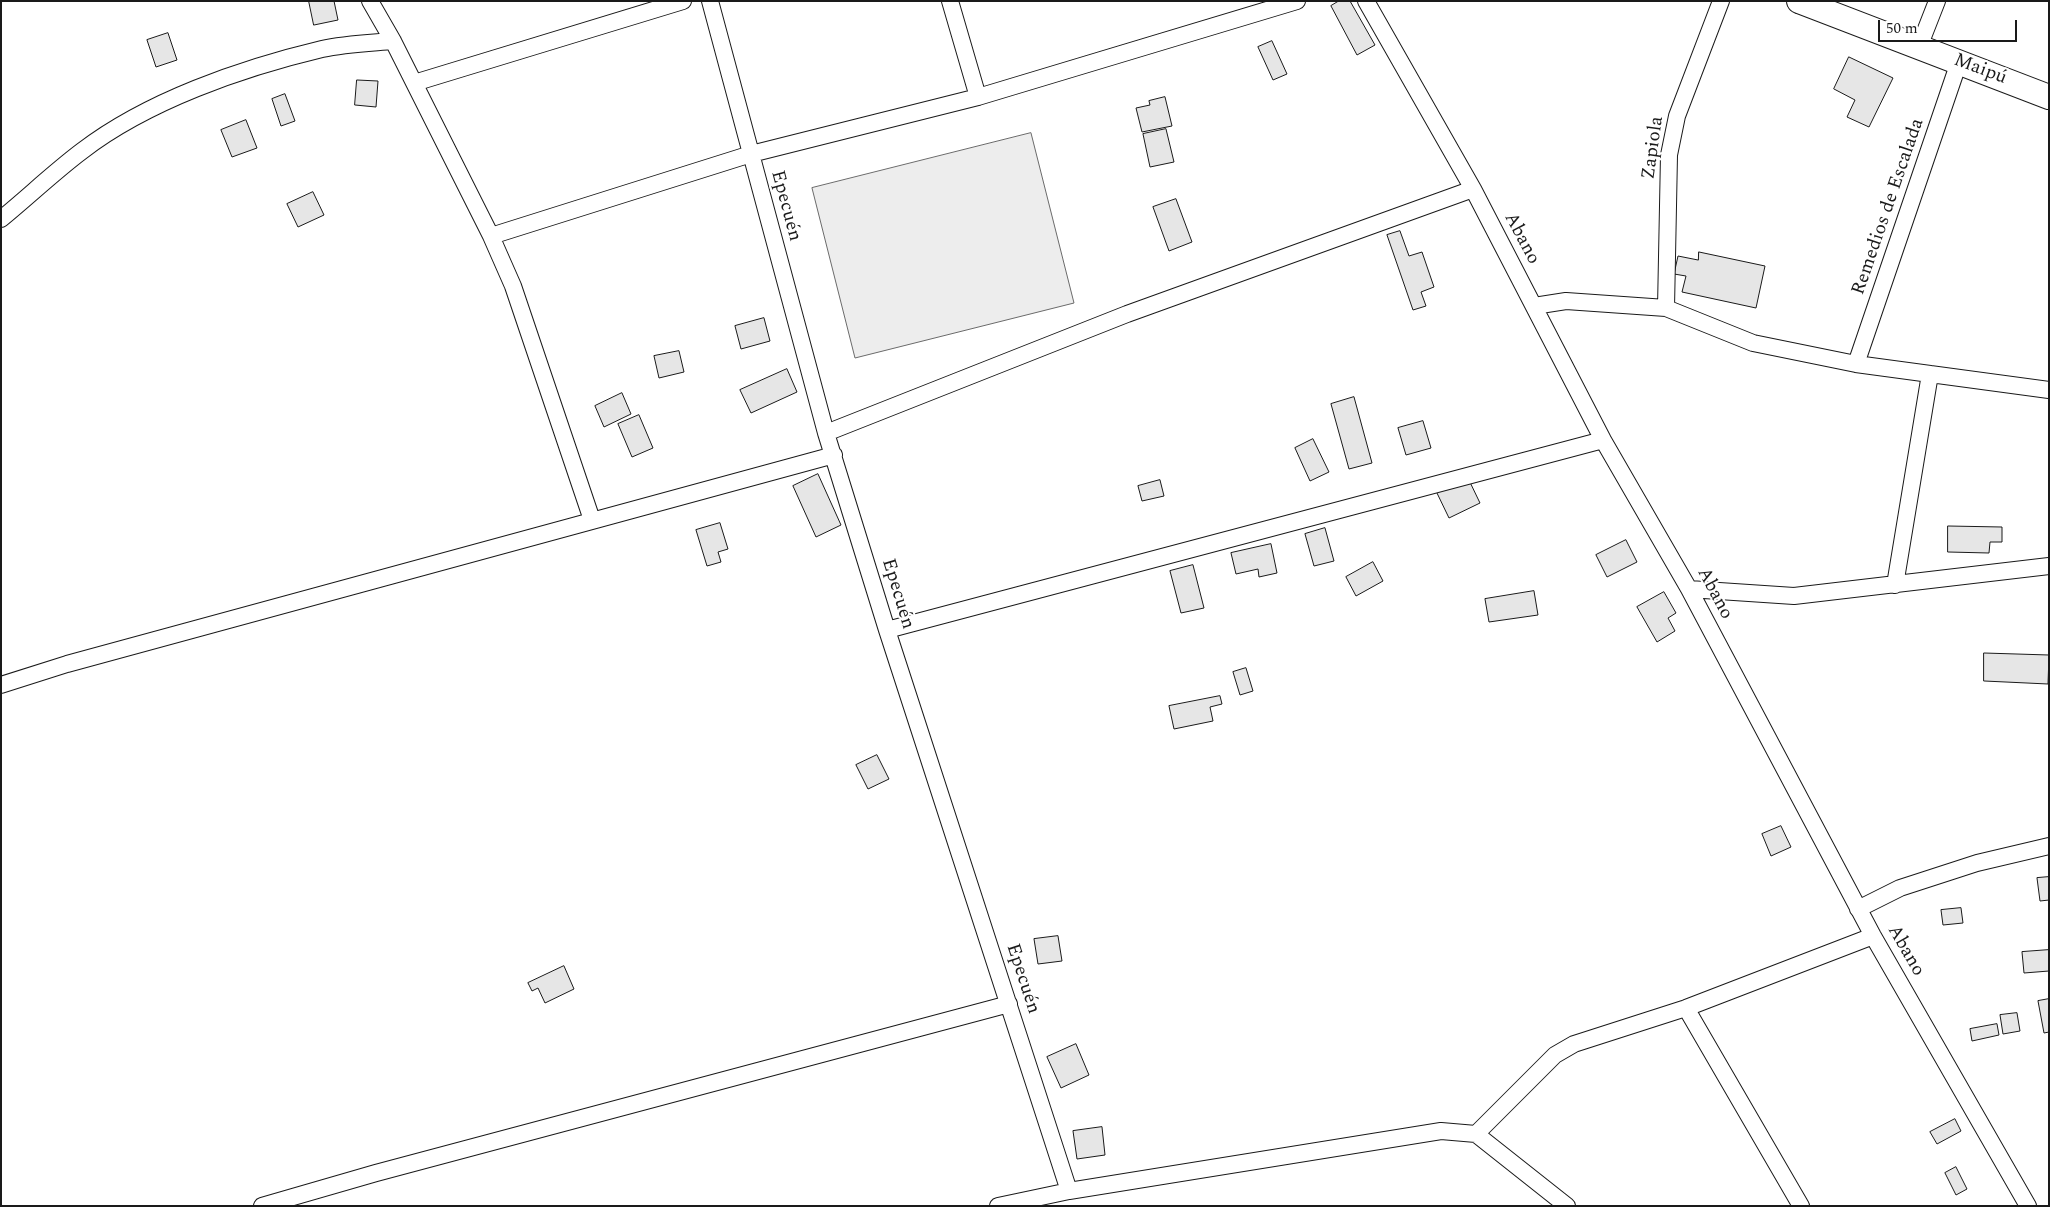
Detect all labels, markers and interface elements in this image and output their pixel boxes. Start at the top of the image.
scale bar [1880,10,2019,42]
text: 50 m [1886,17,1918,40]
street label: Maipú [1950,50,2010,90]
street label: Zapiola [1638,115,1670,181]
street label: Remedios de Escalada [1848,116,1930,298]
street label: Epecuén [765,168,805,244]
street label: Abano [1498,209,1544,269]
street label: Epecuén [876,556,918,632]
street label: Abano [1691,564,1737,624]
street label: Abano [1881,921,1929,981]
street label: Epecuén [1000,941,1044,1017]

